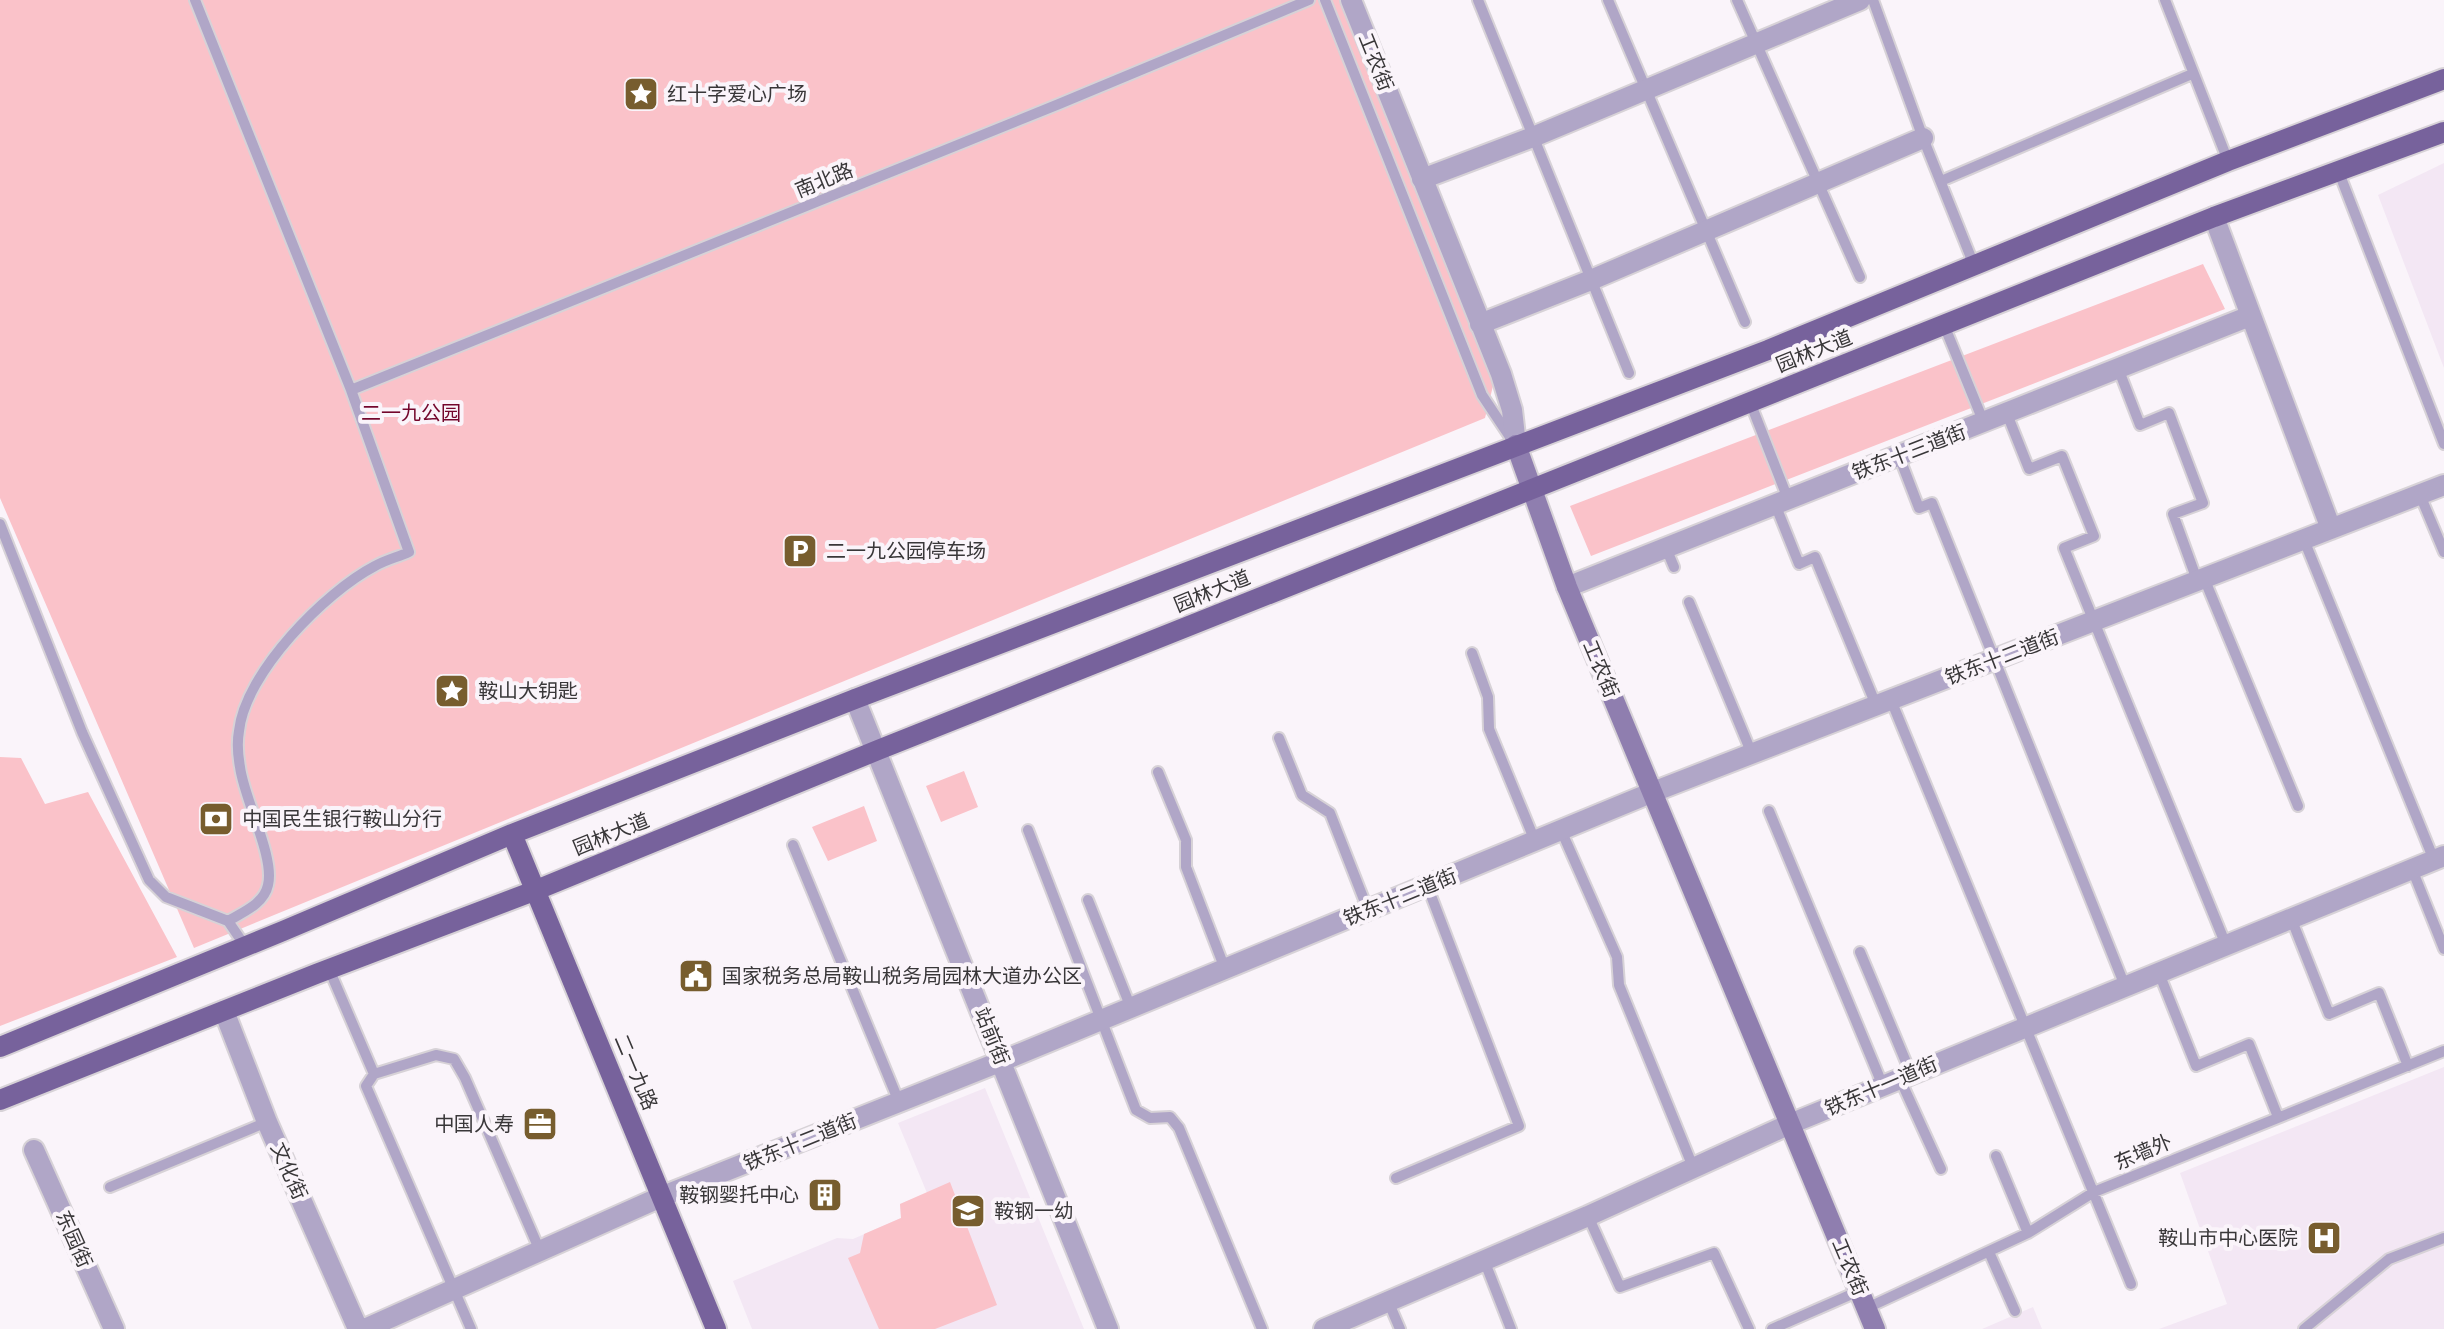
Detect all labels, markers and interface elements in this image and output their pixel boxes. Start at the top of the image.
street label: 工农街 [1354,30,1398,94]
place icon: 红十字爱心广场 [622,75,660,113]
place label: 红十字爱心广场 [667,82,807,106]
street label: 南北路 [792,158,856,202]
street label: 园林大道 [1772,325,1856,377]
park label: 二一九公园 [361,401,461,425]
street label: 铁东十三道街 [1849,419,1969,485]
parking icon: 二一九公园停车场 [781,532,819,570]
place label: 二一九公园停车场 [826,539,986,563]
street label: 园林大道 [1170,565,1254,617]
street label: 铁东十二道街 [1942,624,2062,690]
street label: 工农街 [1578,637,1624,701]
place icon: 鞍山大钥匙 [433,672,471,710]
place label: 鞍山大钥匙 [478,679,578,703]
bank icon: 中国民生银行鞍山分行 [197,800,235,838]
place label: 中国民生银行鞍山分行 [242,807,442,831]
street label: 园林大道 [569,808,653,860]
street label: 铁东十二道街 [1340,863,1460,931]
public building icon: 国家税务总局鞍山税务局园林大道办公区 [677,957,715,995]
place label: 国家税务总局鞍山税务局园林大道办公区 [722,964,1082,988]
street label: 站前街 [970,1004,1014,1068]
street label: 二一九路 [609,1030,663,1114]
street label: 铁东十一道街 [1821,1052,1941,1120]
office icon: 中国人寿 [521,1105,559,1143]
street label: 铁东十二道街 [740,1108,860,1176]
place label: 中国人寿 [434,1112,514,1136]
street label: 东墙外 [2111,1129,2175,1175]
street label: 文化街 [266,1139,312,1203]
building icon: 鞍钢婴托中心 [806,1176,844,1214]
place label: 鞍钢婴托中心 [679,1183,799,1207]
school or university icon: 鞍钢一幼 [949,1192,987,1230]
place label: 鞍钢一幼 [994,1199,1074,1223]
street label: 东园街 [51,1207,97,1271]
hospital icon: 鞍山市中心医院 [2305,1219,2343,1257]
place label: 鞍山市中心医院 [2158,1226,2298,1250]
street label: 工农街 [1827,1235,1873,1299]

